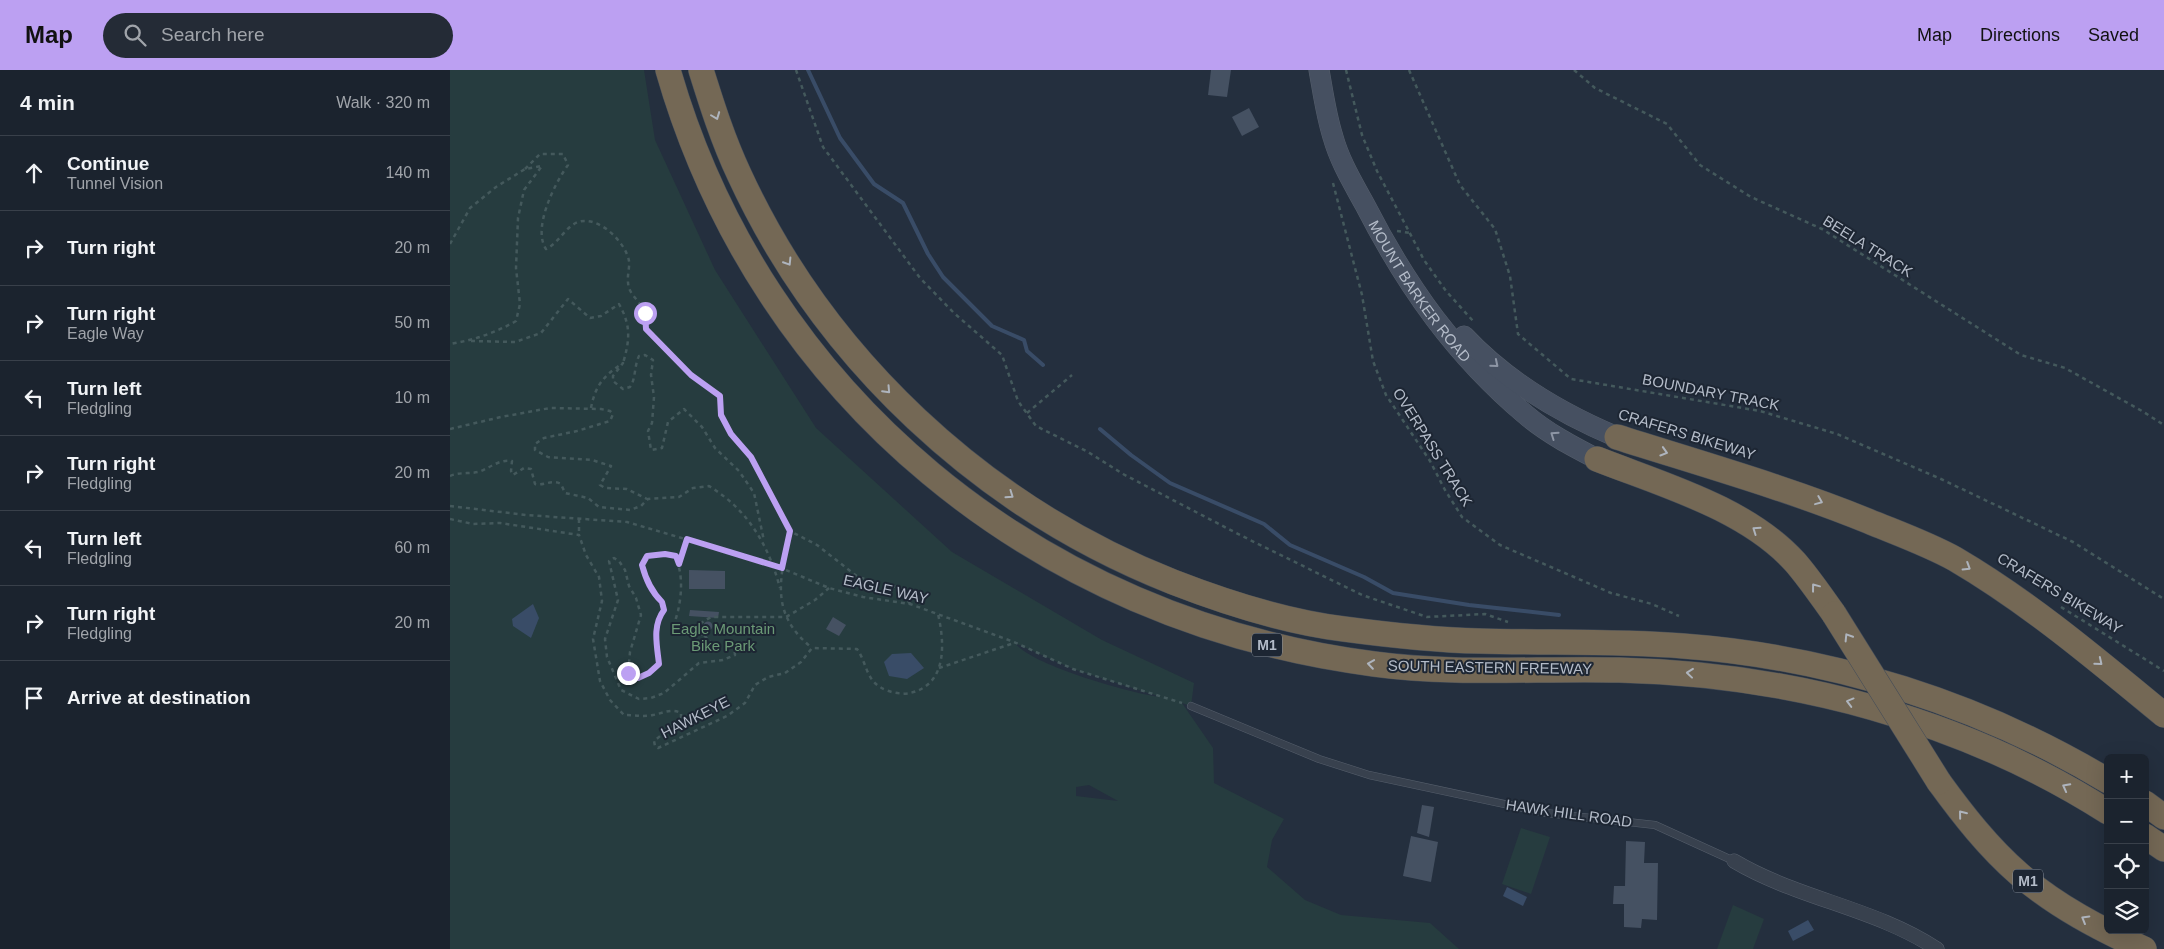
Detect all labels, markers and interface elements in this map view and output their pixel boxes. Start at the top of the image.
search box [103,13,453,58]
text: Map [25,21,73,48]
icon: search [121,21,149,49]
text: Search here [161,24,265,45]
text: Map [1917,25,1952,45]
text: Directions [1980,25,2060,45]
text: Saved [2088,25,2139,45]
text: 4 min [20,91,75,114]
text: Walk · 320 m [336,94,430,111]
one-way arrow [710,111,720,120]
text: Continue [67,153,149,174]
icon: ahead [20,159,48,187]
text: 140 m [386,164,430,181]
text: Tunnel Vision [67,175,163,192]
street label: BEELA TRACK [1820,212,1916,280]
street label: MOUNT BARKER ROAD [1366,217,1475,365]
icon: right [20,234,48,262]
text: Turn right [67,237,155,258]
text: 20 m [394,239,430,256]
one-way arrow [781,256,791,265]
route start [634,302,657,325]
text: Turn right [67,303,155,324]
icon: right [20,309,48,337]
text: 50 m [394,314,430,331]
text: Eagle Way [67,325,144,342]
one-way arrow [1489,358,1498,367]
street label: BOUNDARY TRACK [1641,370,1781,414]
text: Turn left [67,378,142,399]
icon: left [20,384,48,412]
one-way arrow [881,384,890,393]
street label: OVERPASS TRACK [1390,385,1476,509]
text: 10 m [394,389,430,406]
text: Fledgling [67,400,132,417]
street label: CRAFERS BIKEWAY [1616,405,1758,463]
one-way arrow [1551,432,1560,441]
one-way arrow [1659,446,1667,456]
text: Turn right [67,453,155,474]
icon: right [20,459,48,487]
text: 20 m [394,464,430,481]
text: Fledgling [67,475,132,492]
one-way arrow [1004,489,1014,498]
one-way arrow [1814,495,1823,505]
one-way arrow [1753,527,1762,536]
text: Turn left [67,528,142,549]
icon: left [20,534,48,562]
text: 60 m [394,539,430,556]
street label: CRAFERS BIKEWAY [1995,549,2125,637]
text: Fledgling [67,550,132,567]
one-way arrow [1962,560,1971,570]
street label: EAGLE WAY [842,571,930,607]
one-way arrow [1812,584,1820,593]
text: Turn right [67,603,155,624]
icon: right [20,609,48,637]
text: 20 m [394,614,430,631]
park label: Eagle Mountain Bike Park [671,620,775,654]
text: Fledgling [67,625,132,642]
one-way arrow [1845,633,1855,642]
road number: M1 [1252,634,1282,656]
one-way arrow [2093,656,2102,665]
street label: SOUTH EASTERN FREEWAY [1388,657,1592,677]
one-way arrow [1366,659,1374,670]
route end [617,662,640,685]
one-way arrow [1686,668,1694,679]
icon: arrive [20,684,48,712]
text: Arrive at destination [67,687,251,708]
street label: HAWKEYE [658,693,732,741]
one-way arrow [1847,697,1855,707]
map controls [2104,754,2149,934]
button: + [2104,754,2149,799]
one-way arrow [2062,783,2071,793]
street label: HAWK HILL ROAD [1505,796,1633,830]
button: − [2104,799,2149,844]
one-way arrow [1960,811,1968,820]
button: locate [2104,844,2149,889]
road number: M1 [2013,869,2043,892]
button: layers [2104,889,2149,934]
one-way arrow [2081,916,2090,926]

